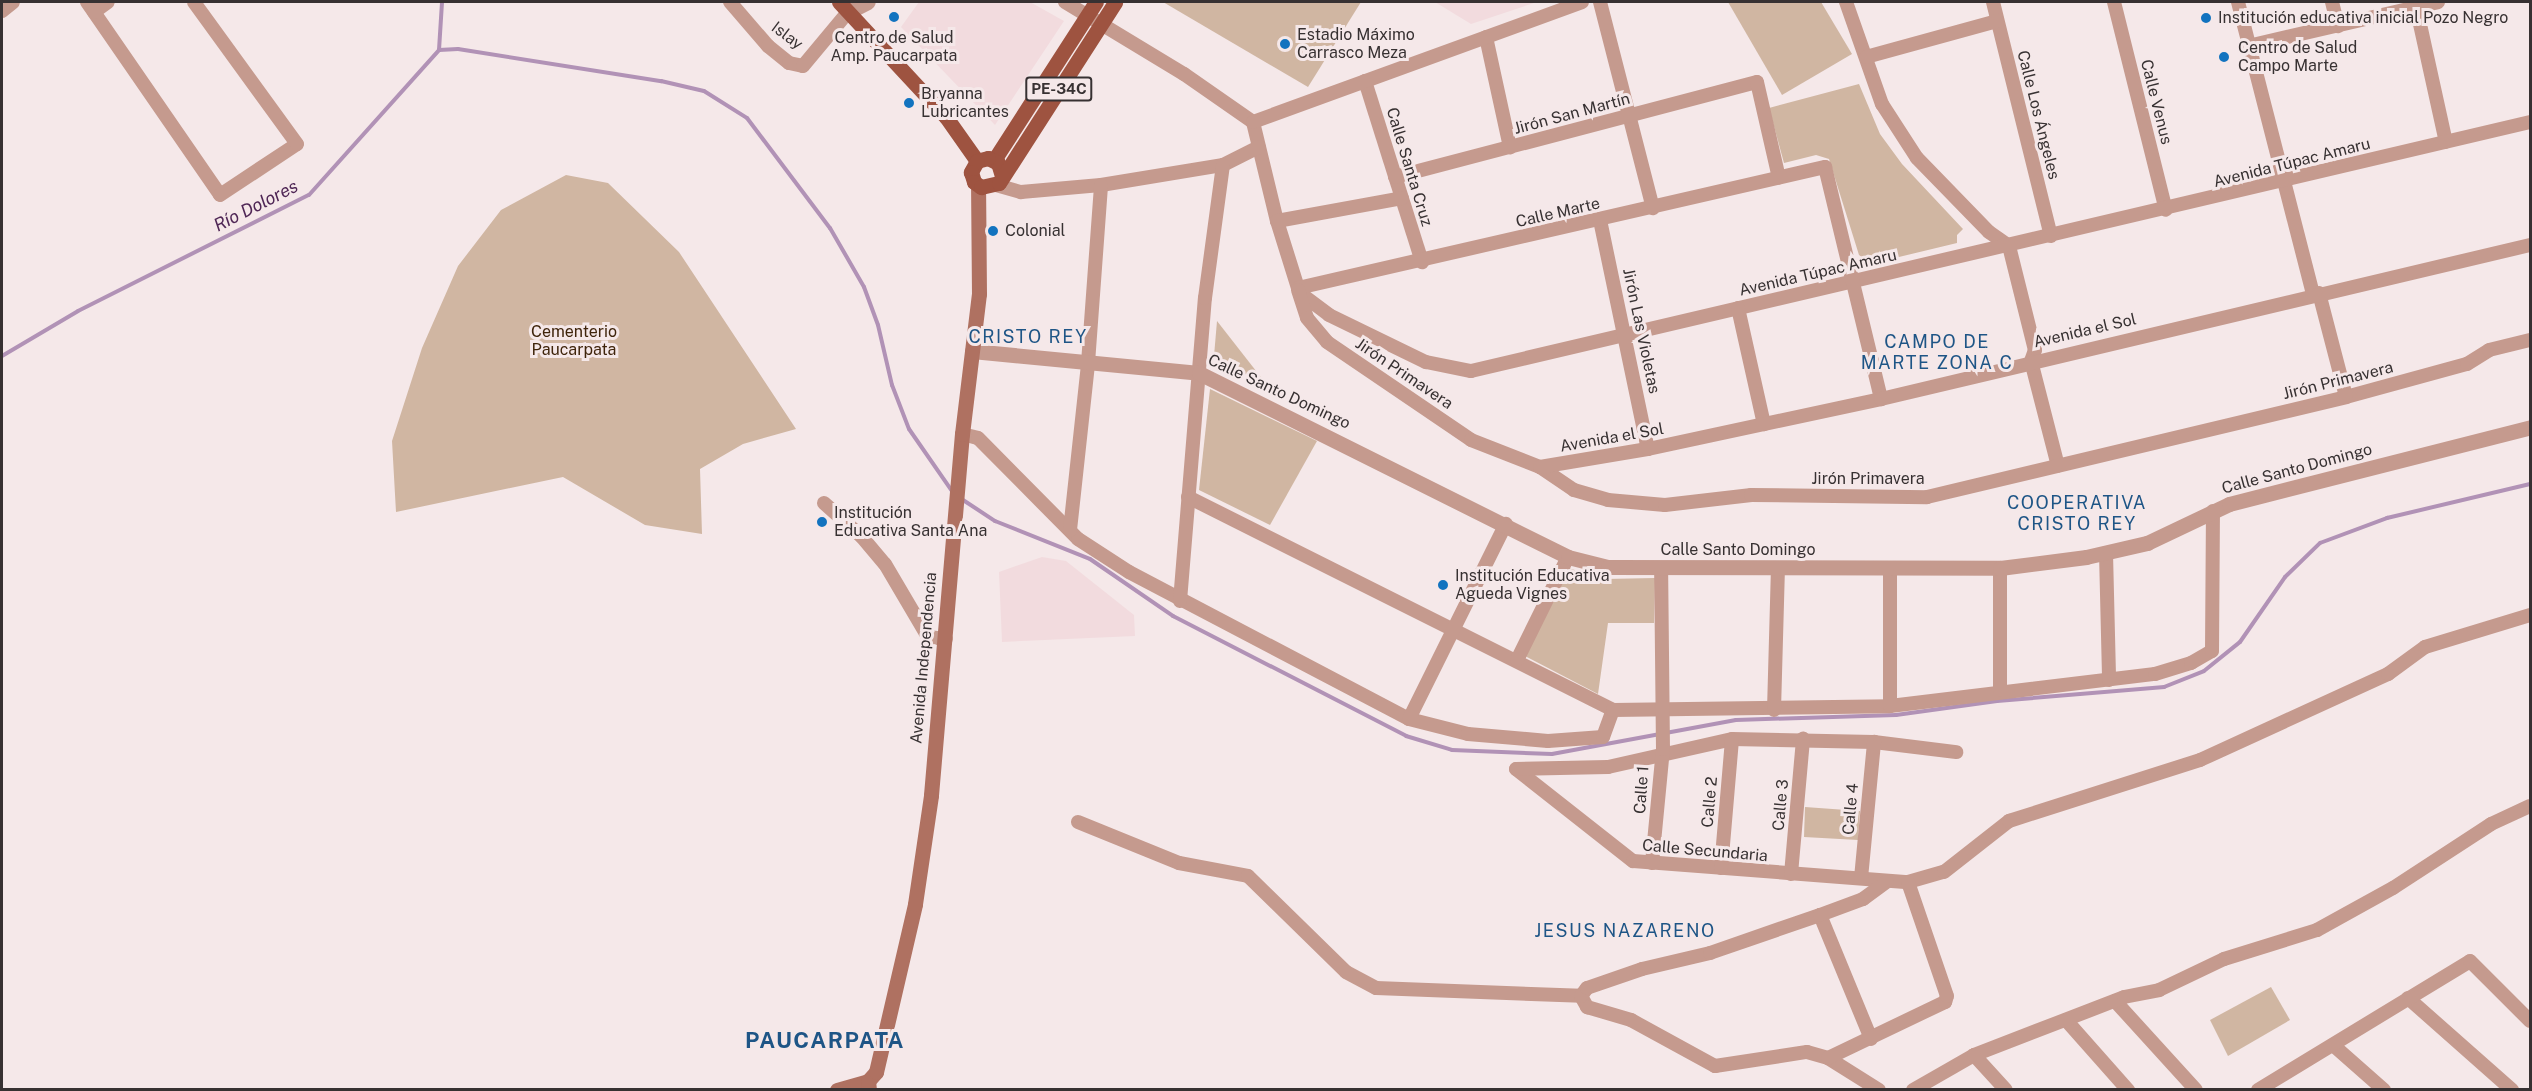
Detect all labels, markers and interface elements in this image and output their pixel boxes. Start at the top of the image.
marker: Centro de Salud Amp. Paucarpata [885,8,903,26]
place label: Institución educativa inicial Pozo Negro [2218,8,2509,28]
marker: Institución educativa inicial Pozo Negro [2199,11,2213,25]
street label: Islay [767,18,807,54]
place label: Estadio Máximo Carrasco Meza [1297,25,1415,63]
place label: Centro de Salud Amp. Paucarpata [830,28,958,66]
marker: Estadio Máximo Carrasco Meza [1278,37,1292,51]
place label: Centro de Salud Campo Marte [2238,38,2358,76]
street label: Calle Los Ángeles [2013,48,2063,182]
marker: Centro de Salud Campo Marte [2215,48,2233,66]
street label: Calle Venus [2136,57,2176,147]
road number: PE-34C [1024,77,1094,101]
place label: Bryanna Lubricantes [921,84,1009,122]
street label: Jirón San Martín [1512,89,1632,139]
marker: Bryanna Lubricantes [902,96,916,110]
street label: Calle Santa Cruz [1382,105,1436,229]
street label: Avenida Túpac Amaru [2211,134,2373,192]
water label: Río Dolores [210,176,302,236]
street label: Calle Marte [1514,194,1602,232]
place label: Colonial [1005,221,1065,241]
marker: Colonial [986,224,1000,238]
street label: Avenida Túpac Amaru [1737,246,1899,300]
street label: Jirón Las Violetas [1618,266,1664,396]
street label: Avenida el Sol [2032,310,2138,352]
park label: Cementerio Paucarpata [531,322,617,360]
district label: CRISTO REY [968,326,1088,348]
district label: CAMPO DE MARTE ZONA C [1861,332,2013,374]
street label: Jirón Primavera [1352,334,1456,414]
street label: Calle Santo Domingo [1205,351,1353,433]
street label: Jirón Primavera [2281,358,2395,404]
street label: Avenida el Sol [1559,419,1665,457]
street label: Calle Santo Domingo [2220,440,2374,498]
street label: Jirón Primavera [1811,469,1925,489]
district label: COOPERATIVA CRISTO REY [2007,493,2147,536]
place label: Institución Educativa Santa Ana [834,503,987,541]
marker: Institución Educativa Santa Ana [815,515,829,529]
street label: Calle Santo Domingo [1660,540,1816,560]
place label: Institución Educativa Agueda Vignes [1455,566,1610,604]
street label: Avenida Independencia [907,571,941,745]
marker: Institución Educativa Agueda Vignes [1436,578,1450,592]
street label: Calle 1 [1631,765,1653,815]
street label: Calle 2 [1698,776,1722,828]
street label: Calle 3 [1769,778,1793,832]
street label: Calle 4 [1839,782,1863,836]
street label: Calle Secundaria [1641,836,1769,866]
district label: JESUS NAZARENO [1534,920,1716,942]
district label: PAUCARPATA [745,1028,905,1054]

